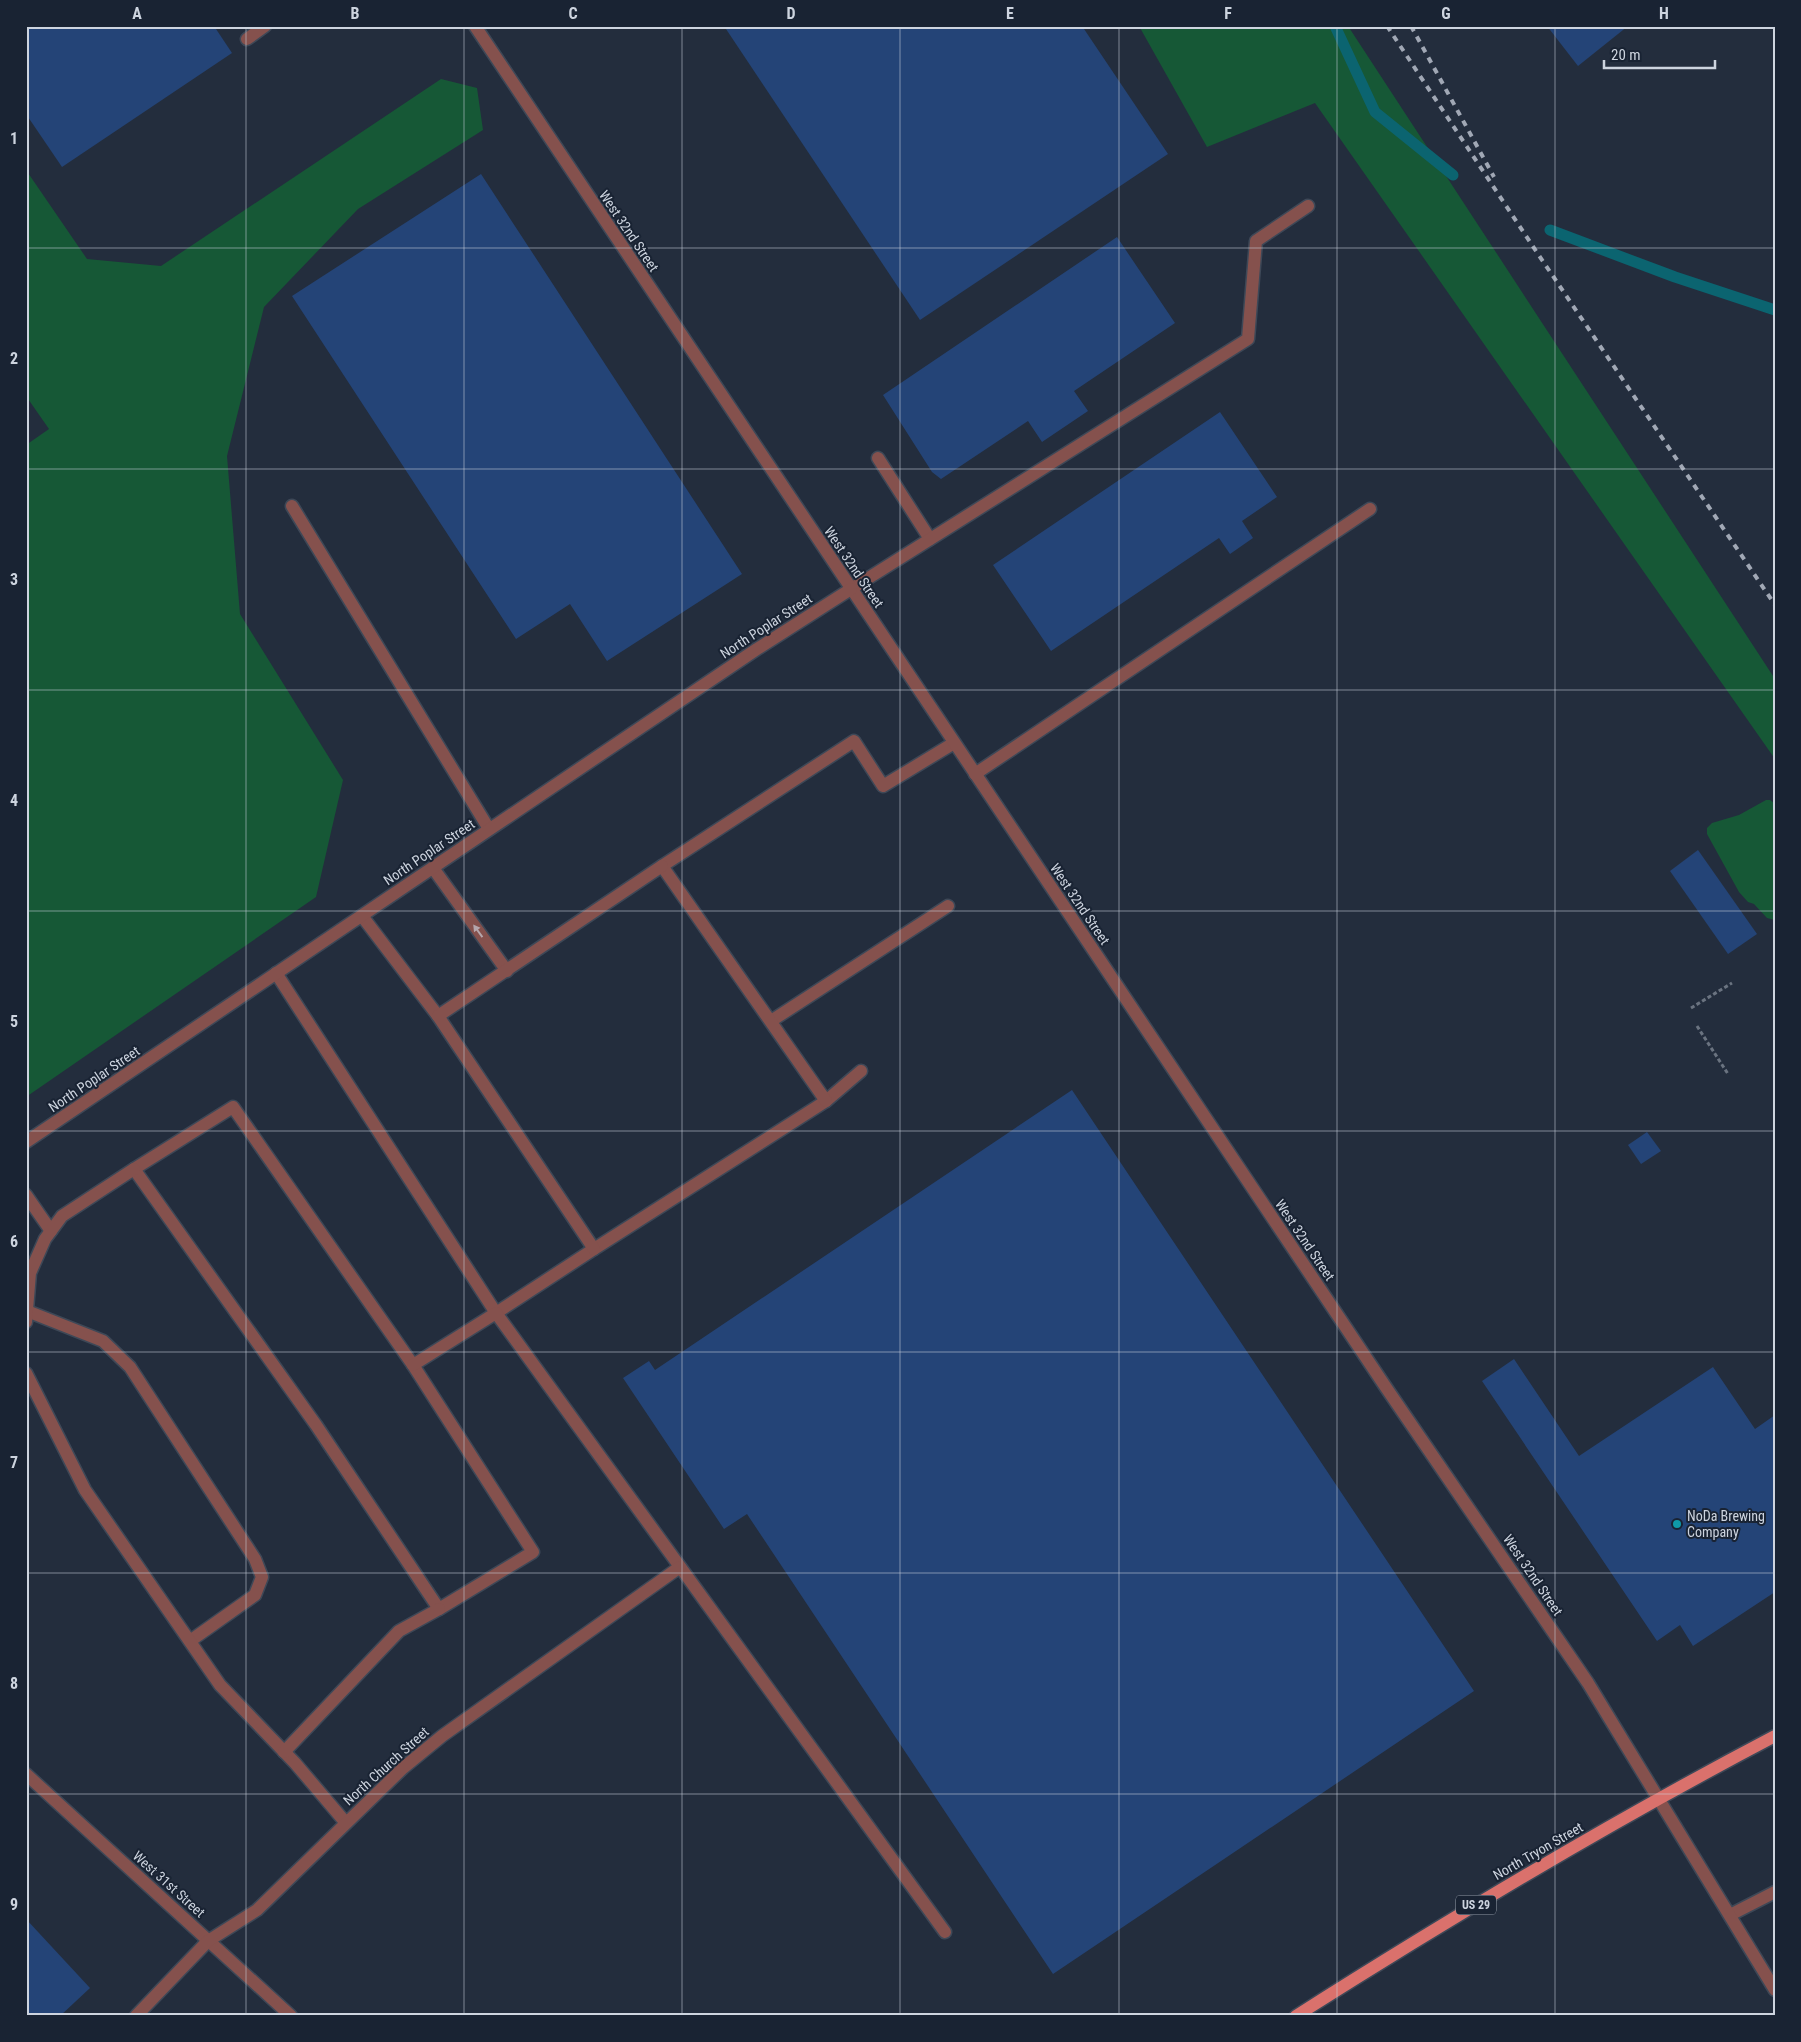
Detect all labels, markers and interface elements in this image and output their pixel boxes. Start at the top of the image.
text: A [132,4,142,23]
text: B [351,4,360,23]
text: C [568,4,578,23]
text: D [786,4,796,23]
text: E [1006,4,1014,23]
text: F [1224,4,1232,23]
text: G [1441,4,1451,23]
text: H [1659,4,1669,23]
scale bar [1604,38,1715,70]
text: 20 m [1611,46,1641,64]
text: 1 [10,129,18,148]
street label: West 32nd Street [596,187,662,275]
text: 2 [10,349,18,368]
street label: West 32nd Street [821,523,887,611]
text: 3 [10,570,18,589]
street label: North Poplar Street [717,590,815,662]
text: 4 [10,791,18,810]
street label: North Poplar Street [380,816,478,888]
street label: West 32nd Street [1047,860,1113,948]
one-way arrow [473,924,483,938]
text: 5 [10,1012,18,1031]
street label: North Poplar Street [45,1043,143,1115]
street label: West 32nd Street [1272,1196,1338,1284]
text: 6 [10,1232,18,1251]
text: 7 [10,1453,18,1472]
place label: NoDa Brewing Company [1687,1508,1765,1540]
marker: NoDa Brewing Company [1671,1518,1683,1530]
street label: West 32nd Street [1500,1531,1566,1619]
text: 8 [10,1674,18,1693]
street label: North Church Street [340,1723,432,1809]
street label: North Tryon Street [1490,1819,1586,1883]
street label: West 31st Street [130,1848,208,1920]
text: 9 [10,1895,18,1914]
road number: US 29 [1456,1896,1496,1914]

